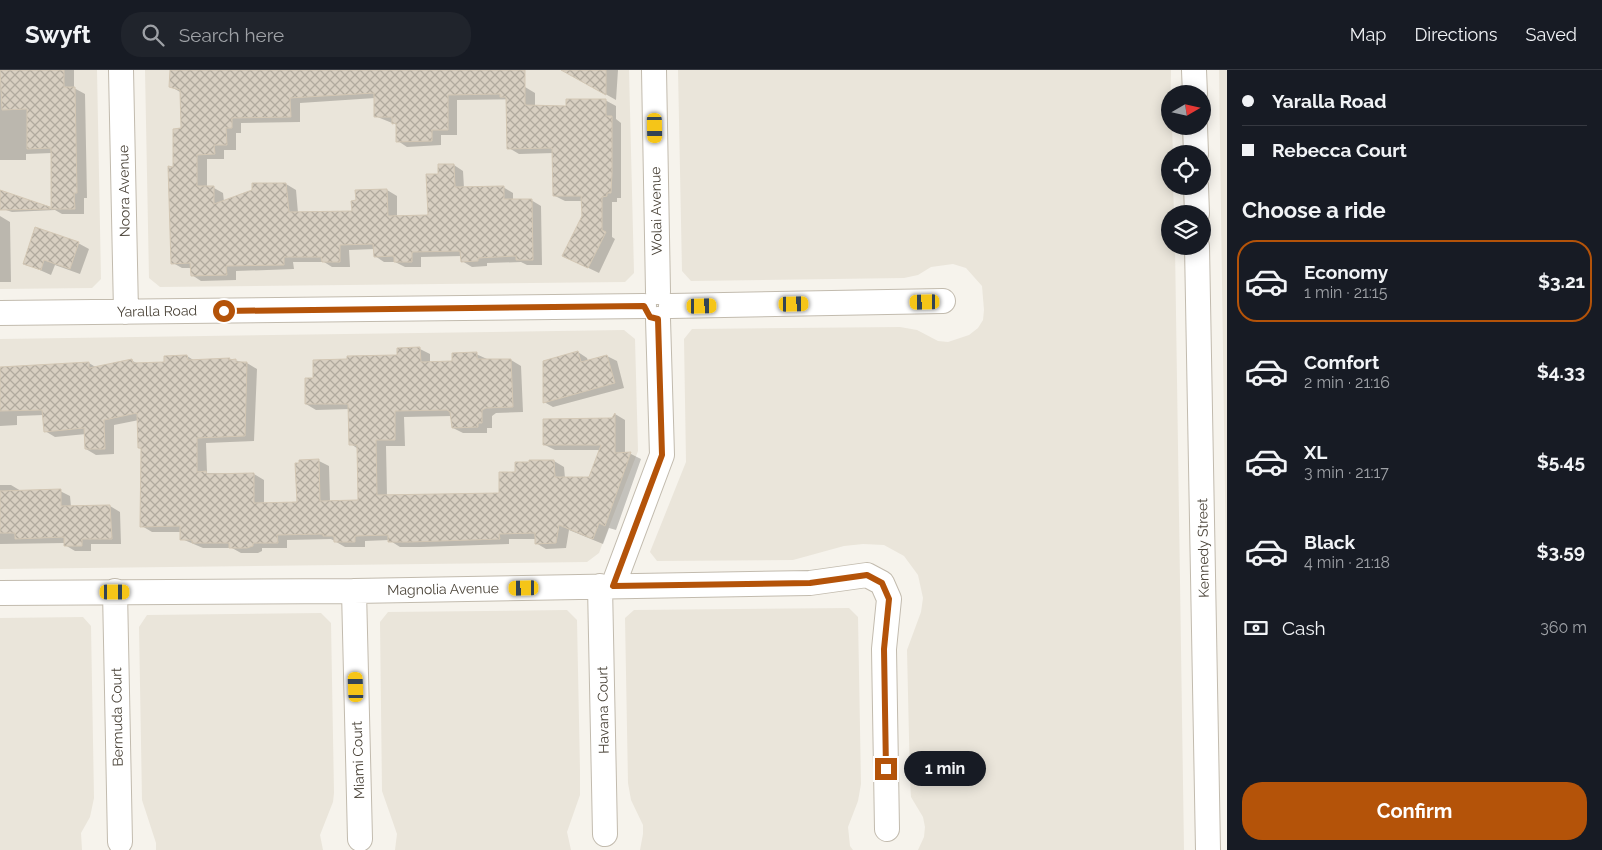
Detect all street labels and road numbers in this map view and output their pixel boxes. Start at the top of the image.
street label: Noora Avenue [115,145,133,237]
street label: Wolai Avenue [647,166,665,256]
street label: Yaralla Road [117,302,197,320]
street label: Kennedy Street [1194,498,1212,598]
street label: Magnolia Avenue [387,580,499,598]
street label: Havana Court [594,666,612,754]
street label: Bermuda Court [108,667,126,767]
street label: Miami Court [349,720,367,799]

